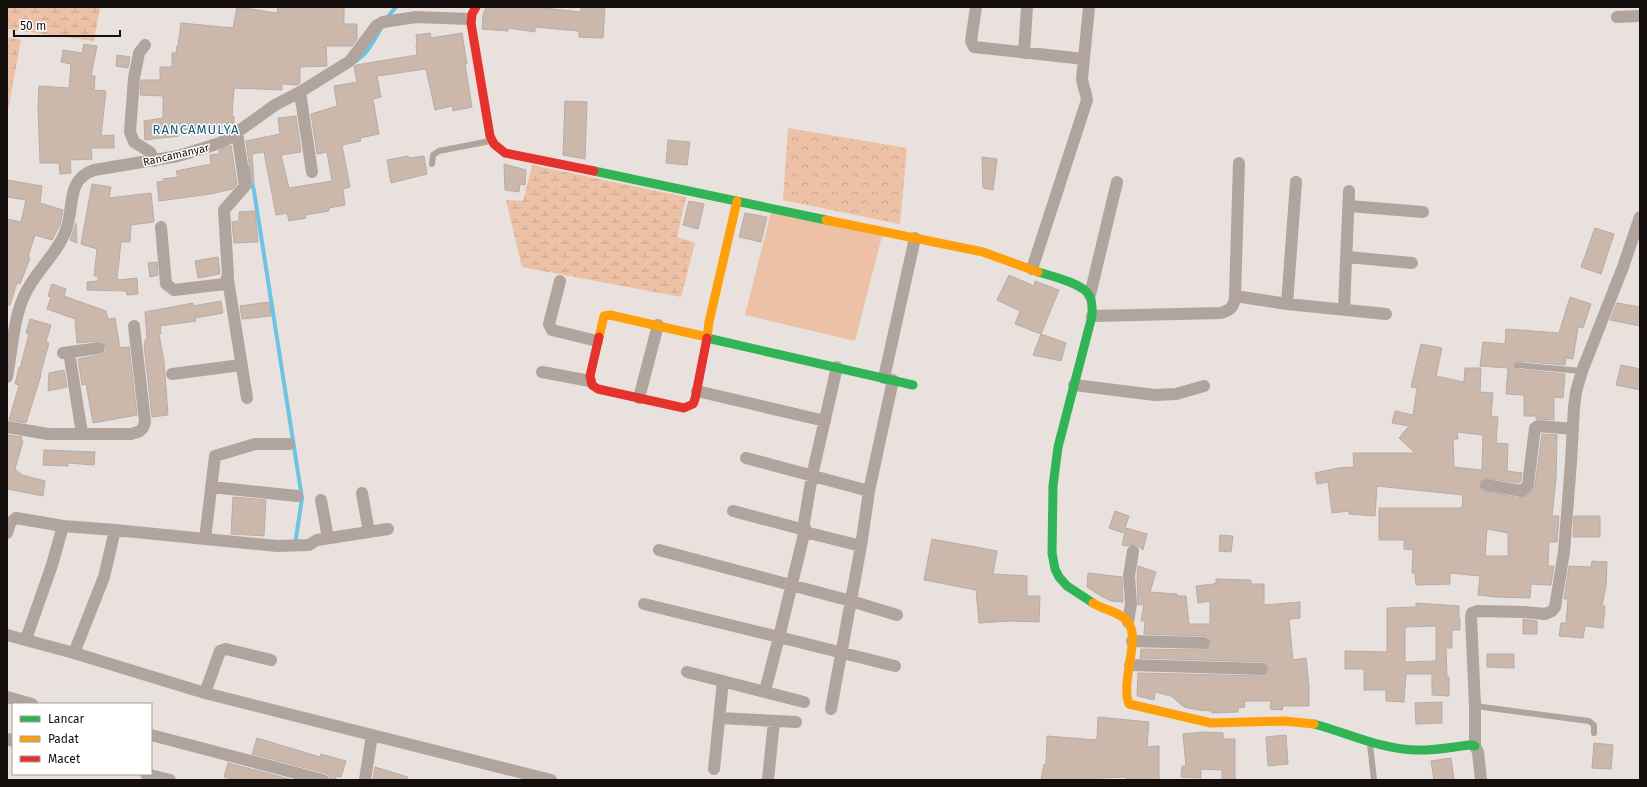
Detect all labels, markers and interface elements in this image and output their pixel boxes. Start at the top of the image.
scale bar [14,12,120,38]
text: 50 m [20,19,46,33]
district label: RANCAMULYA [153,122,239,137]
street label: Rancamanyar [142,141,211,169]
legend [12,703,152,775]
text: Lancar [48,712,85,726]
text: Padat [48,732,80,746]
text: Macet [48,752,81,766]

